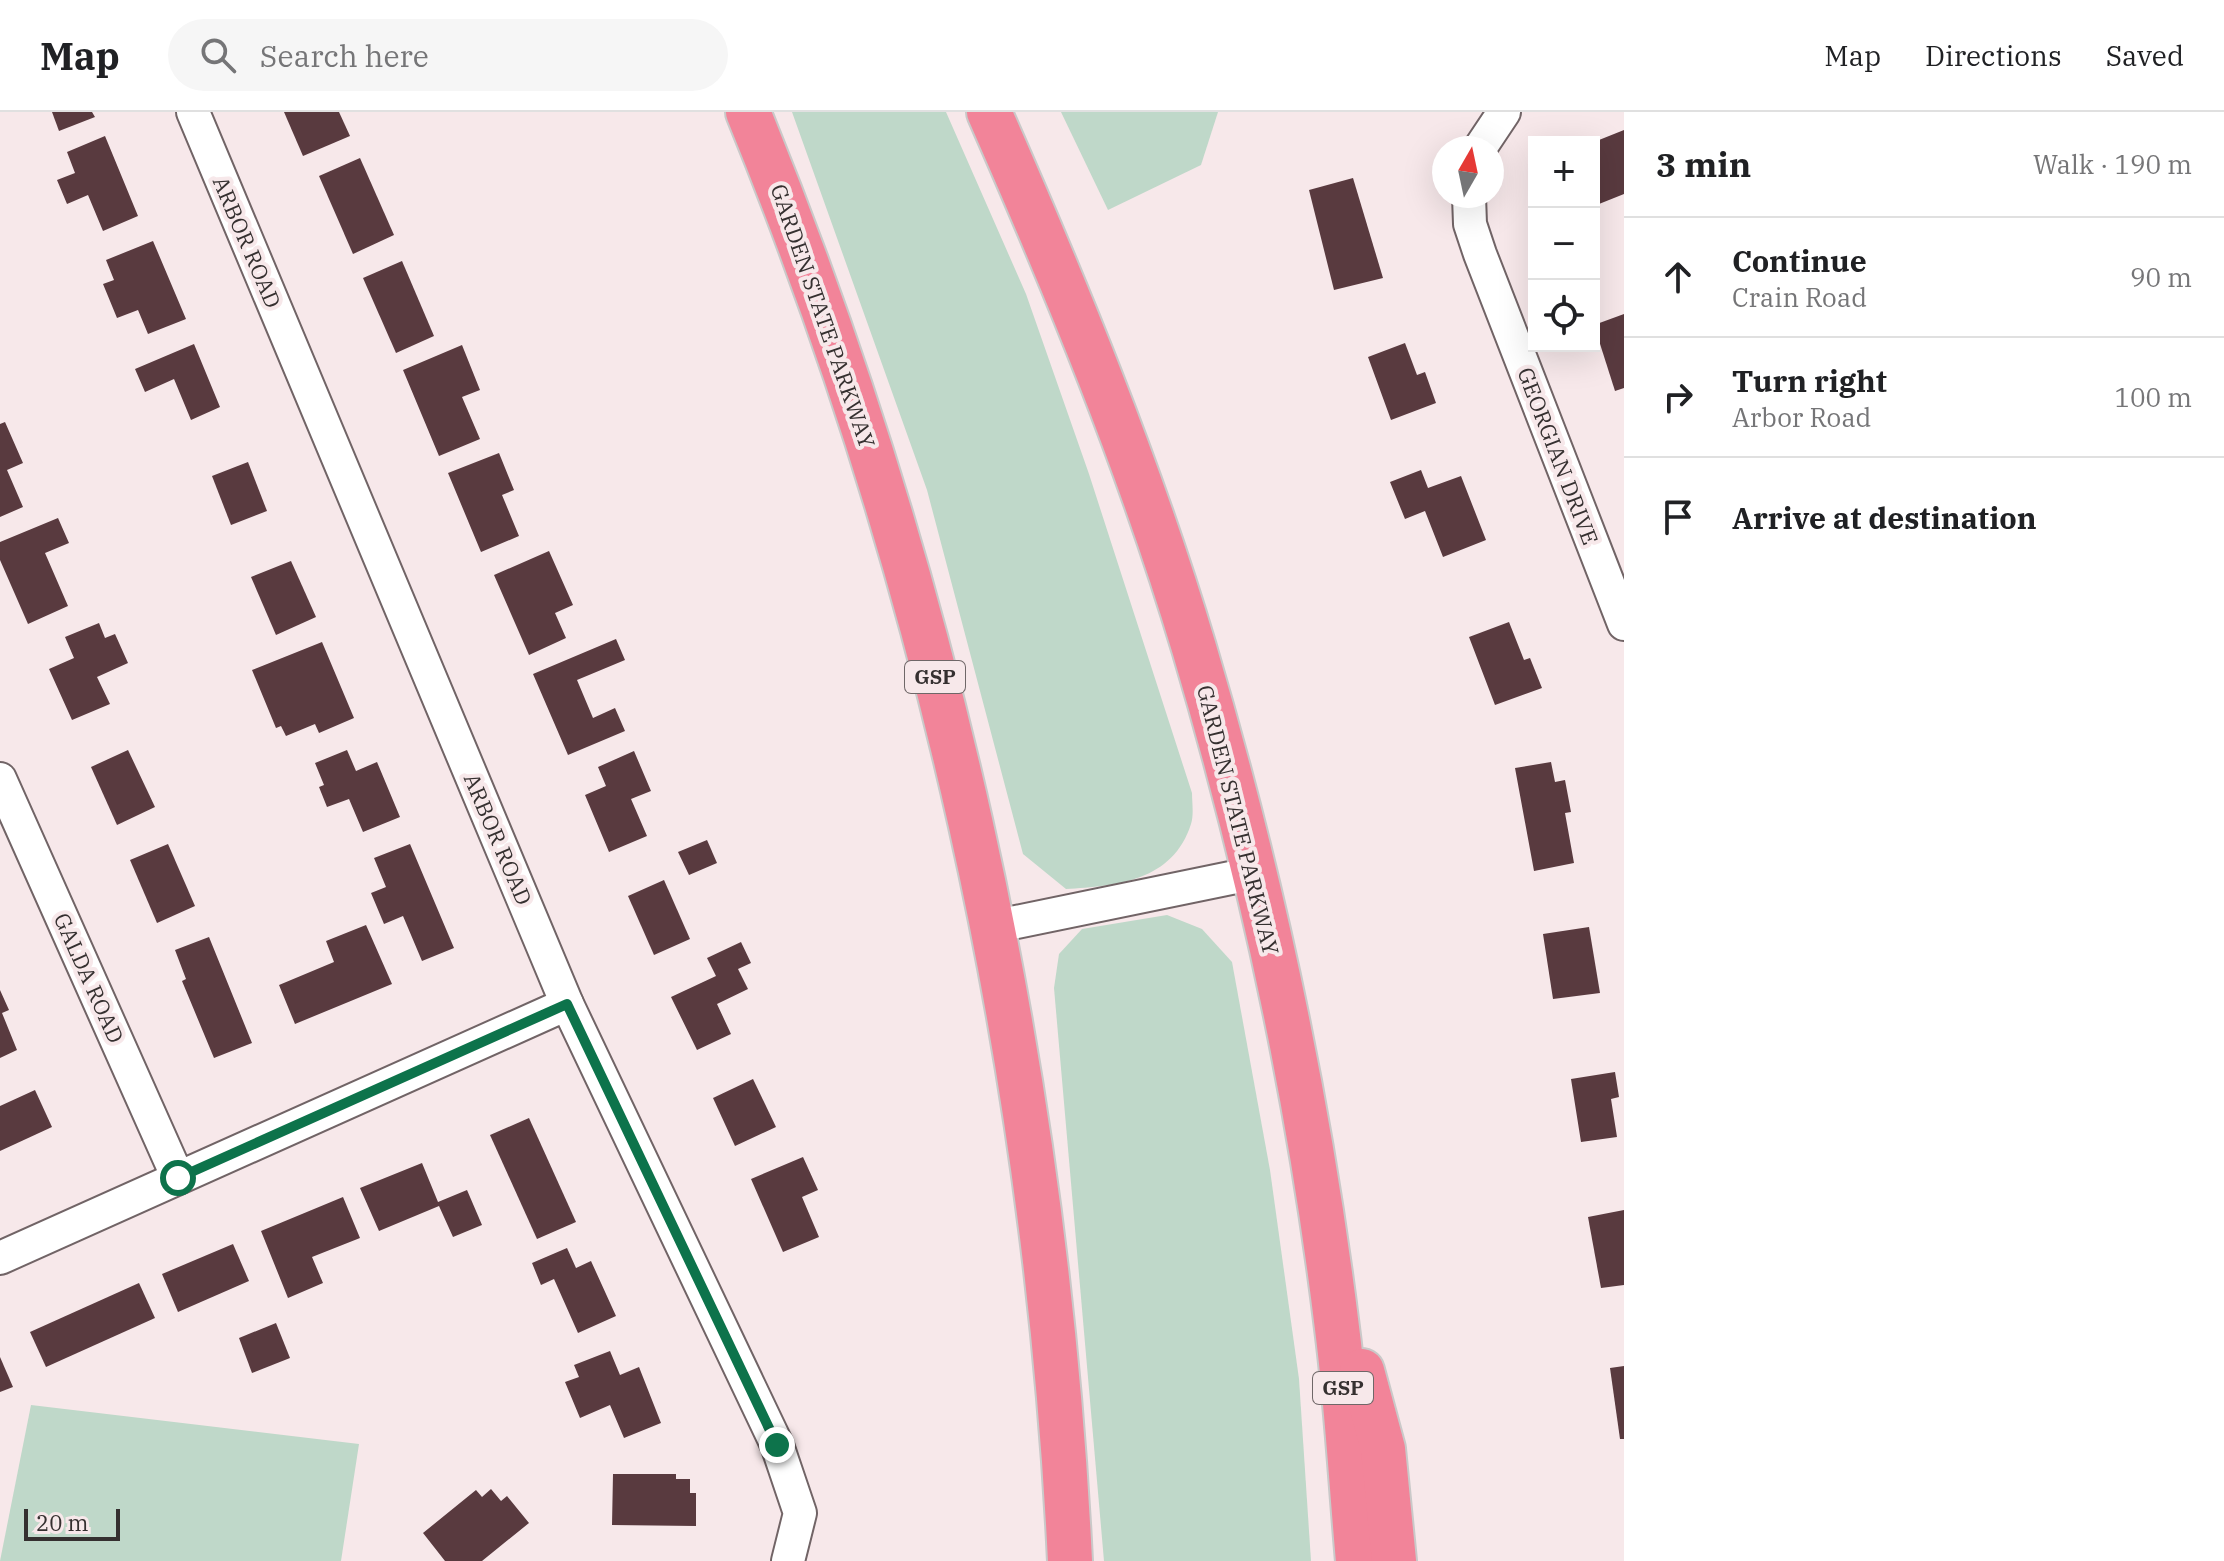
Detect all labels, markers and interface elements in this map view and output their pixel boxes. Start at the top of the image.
search box [168,19,728,91]
text: Map [40,31,120,80]
icon: search [196,33,240,77]
text: Search here [260,36,429,75]
text: Map [1824,37,1881,74]
text: Directions [1925,37,2062,74]
text: Saved [2106,37,2184,74]
north arrow [1432,136,1504,208]
map controls [1528,136,1600,352]
button: + [1528,136,1600,208]
text: 3 min [1656,142,1751,186]
text: Walk · 190 m [2033,147,2192,181]
street label: ARBOR ROAD [207,171,288,312]
street label: GARDEN STATE PARKWAY [765,180,882,452]
button: − [1528,208,1600,280]
text: Continue [1732,241,1867,280]
icon: ahead [1656,255,1700,299]
text: 90 m [2130,260,2192,294]
button: locate [1528,280,1600,352]
text: Crain Road [1732,280,1867,314]
text: Turn right [1732,361,1887,400]
street label: GEORGIAN DRIVE [1511,363,1606,549]
icon: right [1656,375,1700,419]
text: 100 m [2114,380,2192,414]
text: Arbor Road [1732,400,1871,434]
icon: arrive [1656,495,1700,539]
text: Arrive at destination [1732,498,2037,537]
road number: GSP [905,661,965,693]
street label: GARDEN STATE PARKWAY [1191,682,1286,958]
street label: ARBOR ROAD [458,768,539,909]
street label: GALDA ROAD [48,908,131,1047]
route start [160,1160,196,1196]
road number: GSP [1313,1372,1373,1404]
route end [759,1427,795,1463]
scale bar [24,1505,120,1541]
text: 20 m [36,1508,88,1537]

